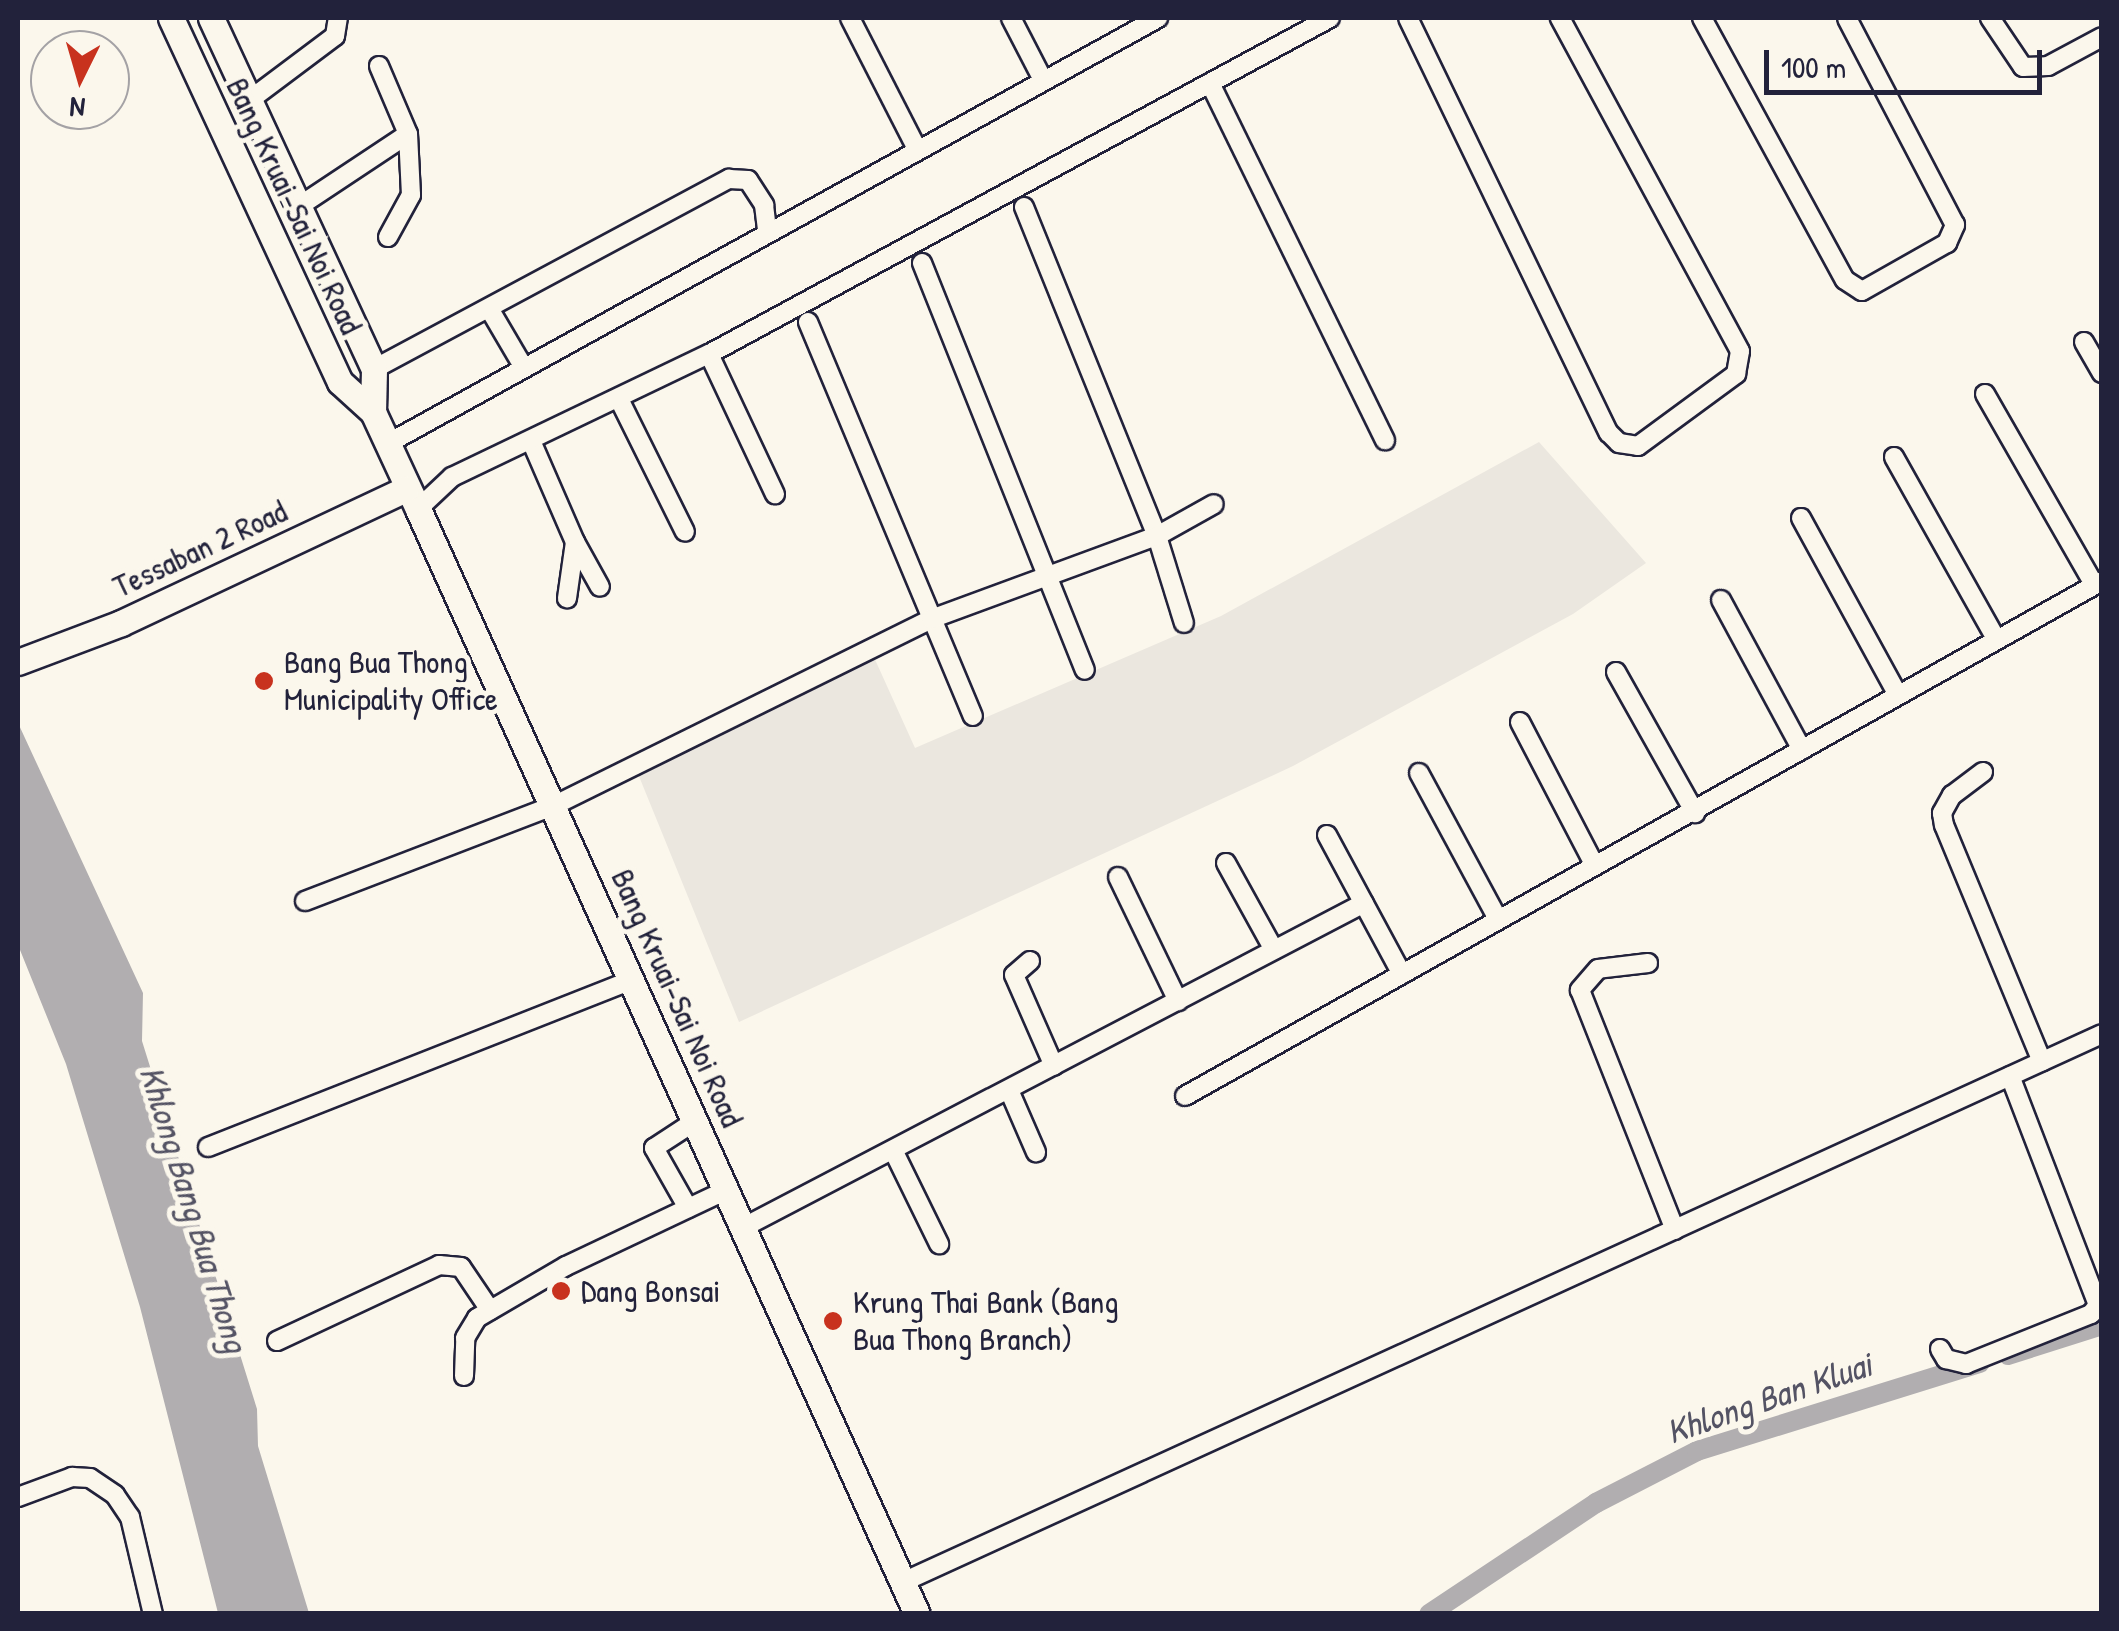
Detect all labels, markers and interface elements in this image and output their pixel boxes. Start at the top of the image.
north arrow [30,30,130,130]
scale bar [1769,30,2046,92]
text: 100 m [1781,47,1846,87]
street label: Bang Kruai-Sai Noi Road [218,72,370,340]
text: N [68,88,87,127]
street label: Tessaban 2 Road [107,492,293,606]
place label: Bang Bua Thong Municipality Office [284,644,498,719]
marker: Bang Bua Thong Municipality Office [253,670,275,692]
street label: Bang Kruai-Sai Noi Road [603,863,751,1133]
water label: Khlong Bang Bua Thong [131,1061,257,1357]
place label: Dang Bonsai [581,1272,720,1310]
marker: Dang Bonsai [550,1280,572,1302]
place label: Krung Thai Bank (Bang Bua Thong Branch) [853,1284,1118,1359]
marker: Krung Thai Bank (Bang Bua Thong Branch) [822,1310,844,1332]
water label: Khlong Ban Kluai [1661,1343,1877,1453]

